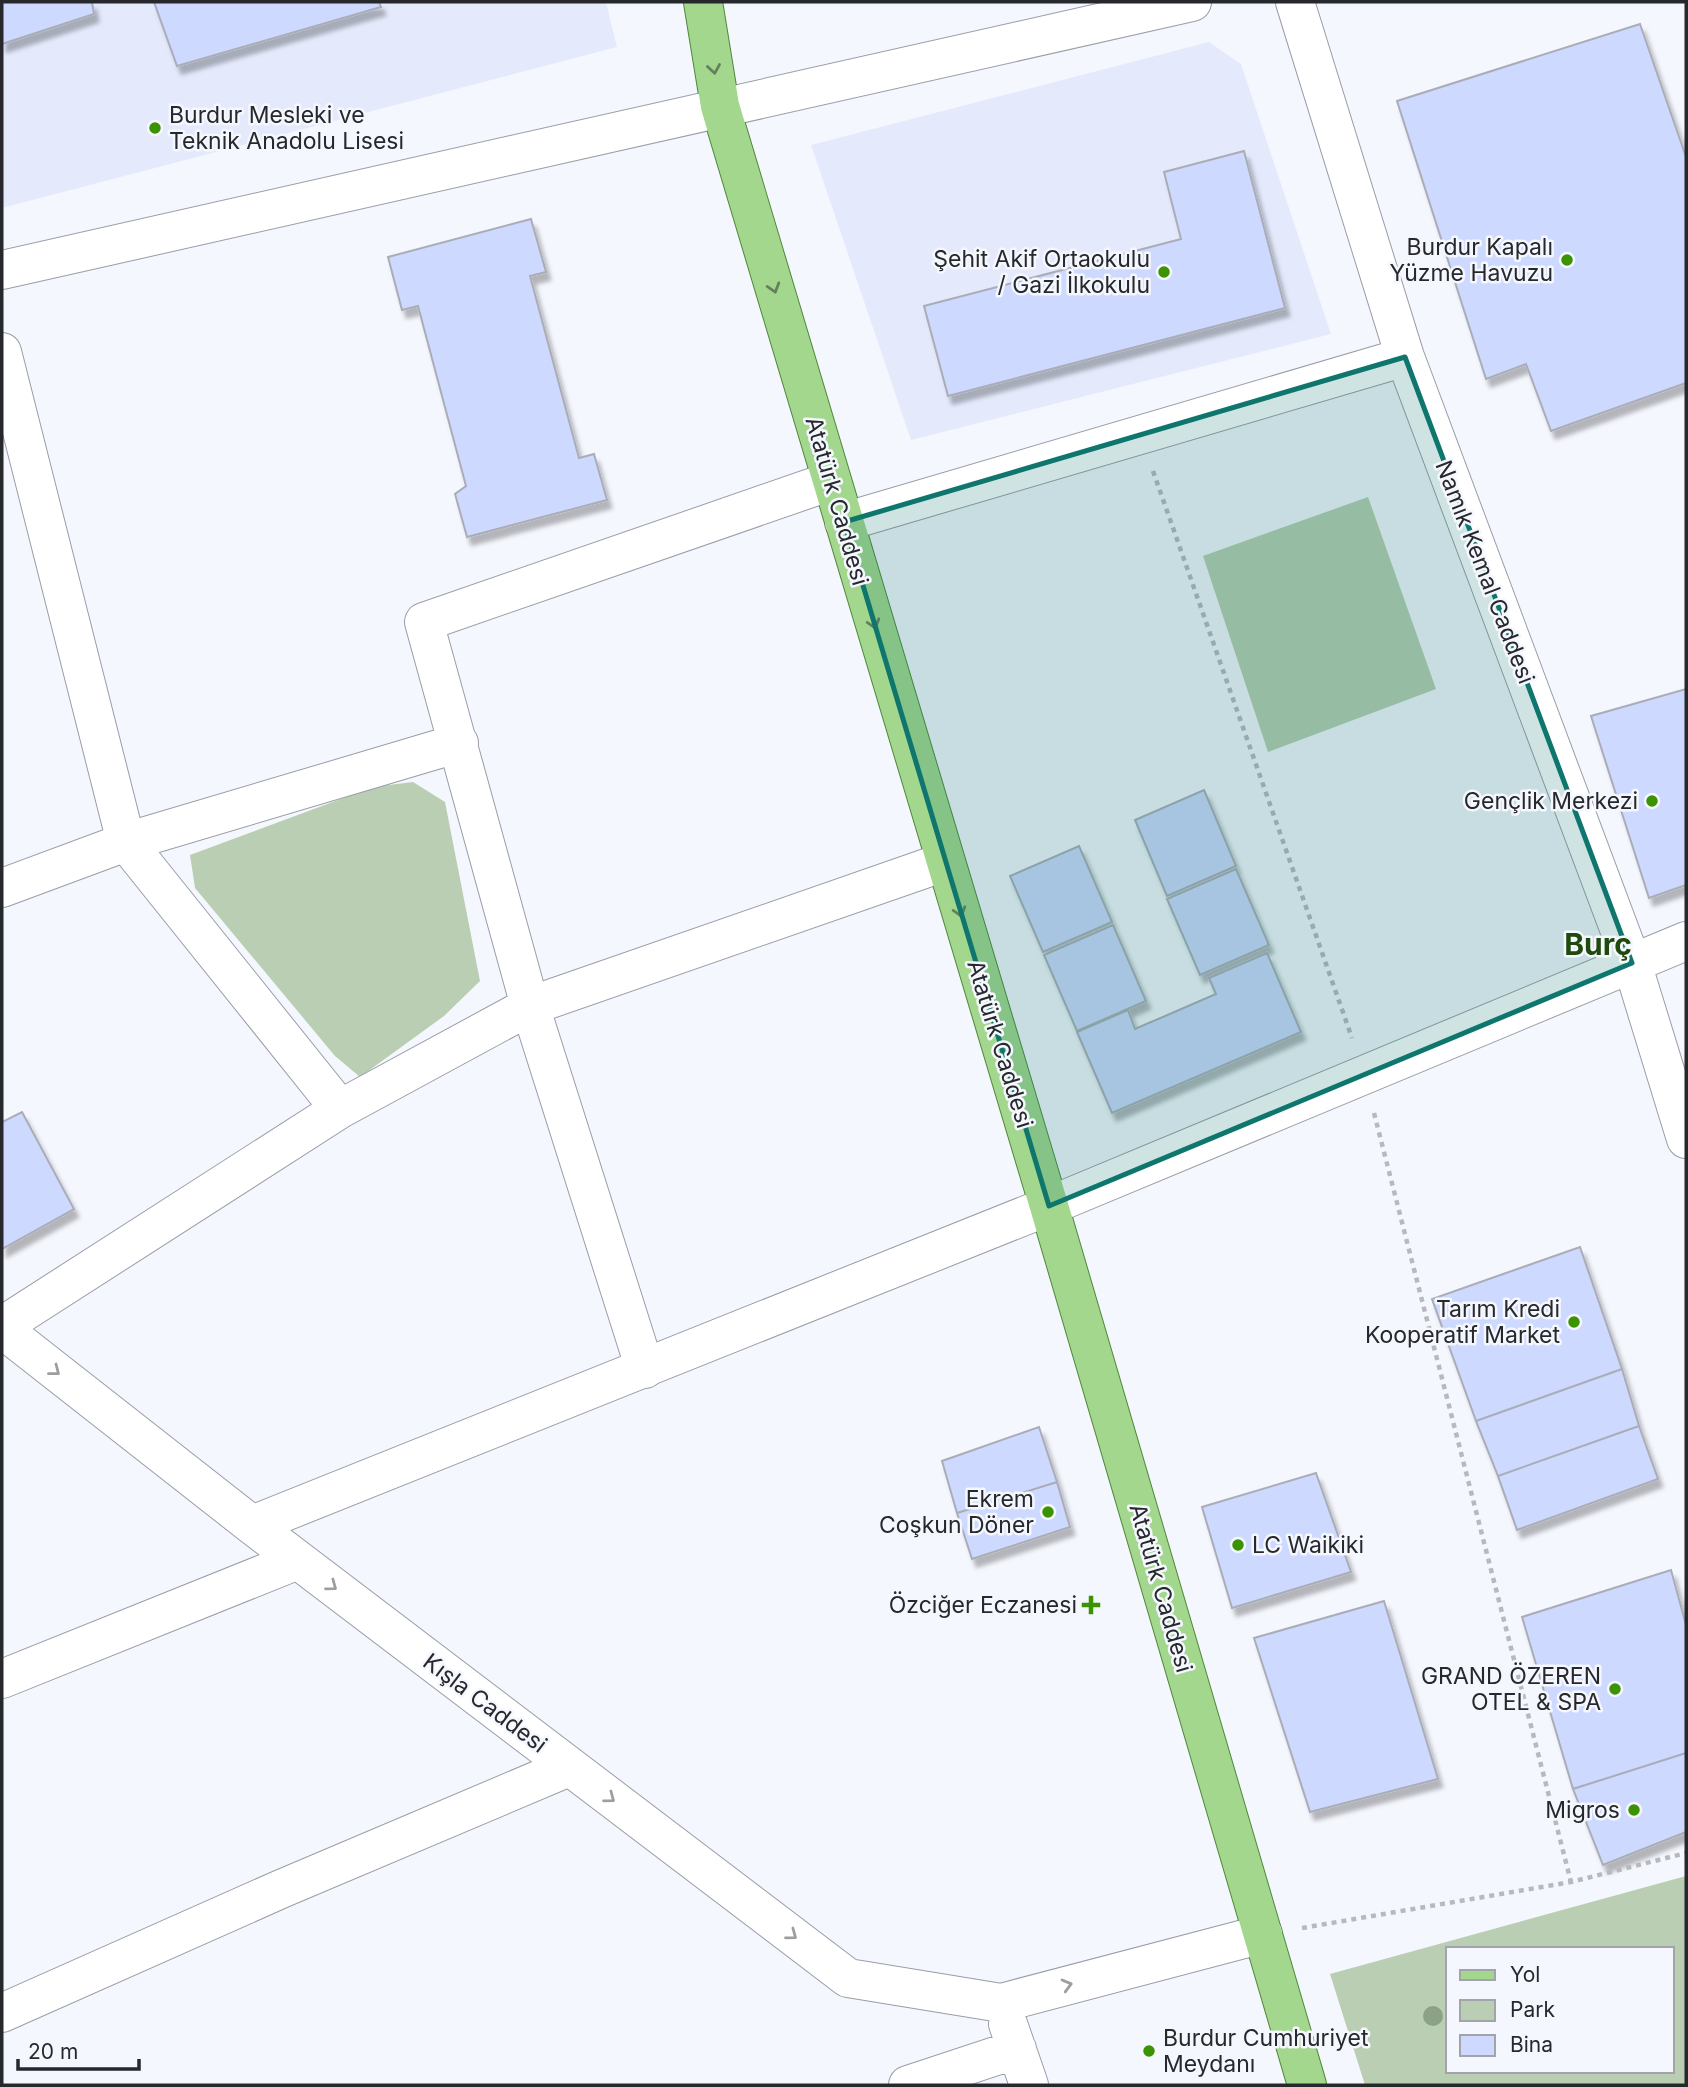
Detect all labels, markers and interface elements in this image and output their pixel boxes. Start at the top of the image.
one-way arrow [706,63,721,75]
place label: Burdur Mesleki ve Teknik Anadolu Lisesi [169,101,404,155]
marker: Burdur Mesleki ve Teknik Anadolu Lisesi [147,120,163,136]
place label: Burdur Kapalı Yüzme Havuzu [1389,233,1553,287]
place label: Şehit Akif Ortaokulu / Gazi İlkokulu [933,245,1150,299]
marker: Burdur Kapalı Yüzme Havuzu [1559,252,1575,268]
marker: Şehit Akif Ortaokulu / Gazi İlkokulu [1156,264,1172,280]
one-way arrow [766,282,781,294]
street label: Atatürk Caddesi [800,413,874,589]
street label: Namık Kemal Caddesi [1429,456,1541,688]
one-way arrow [865,618,880,630]
place label: Gençlik Merkezi [1464,787,1638,815]
marker: Gençlik Merkezi [1644,793,1660,809]
one-way arrow [951,906,966,918]
district label: Burç [1564,926,1632,962]
street label: Atatürk Caddesi [961,957,1039,1131]
place label: Tarım Kredi Kooperatif Market [1365,1295,1560,1349]
marker: Tarım Kredi Kooperatif Market [1566,1314,1582,1330]
one-way arrow [48,1363,60,1376]
place label: Ekrem Coşkun Döner [879,1485,1034,1539]
street label: Atatürk Caddesi [1124,1500,1198,1676]
marker: Ekrem Coşkun Döner [1040,1504,1056,1520]
place label: LC Waikiki [1252,1531,1364,1559]
marker: LC Waikiki [1230,1537,1246,1553]
one-way arrow [324,1578,336,1591]
place label: Özciğer Eczanesi [889,1591,1077,1619]
marker: Özciğer Eczanesi [1083,1597,1099,1613]
street label: Kışla Caddesi [418,1647,552,1759]
place label: GRAND ÖZEREN OTEL & SPA [1421,1662,1601,1716]
marker: GRAND ÖZEREN OTEL & SPA [1607,1681,1623,1697]
one-way arrow [602,1790,615,1803]
place label: Migros [1545,1796,1620,1824]
marker: Migros [1626,1802,1642,1818]
one-way arrow [784,1927,796,1940]
legend [1446,1947,1674,2073]
text: Yol [1510,1962,1540,1987]
one-way arrow [1061,1979,1073,1993]
text: Park [1510,1997,1555,2022]
place label: Burdur Cumhuriyet Meydanı [1163,2024,1369,2078]
scale bar [18,2028,138,2072]
text: Bina [1510,2032,1553,2057]
text: 20 m [28,2039,78,2064]
marker: Burdur Cumhuriyet Meydanı [1141,2043,1157,2059]

